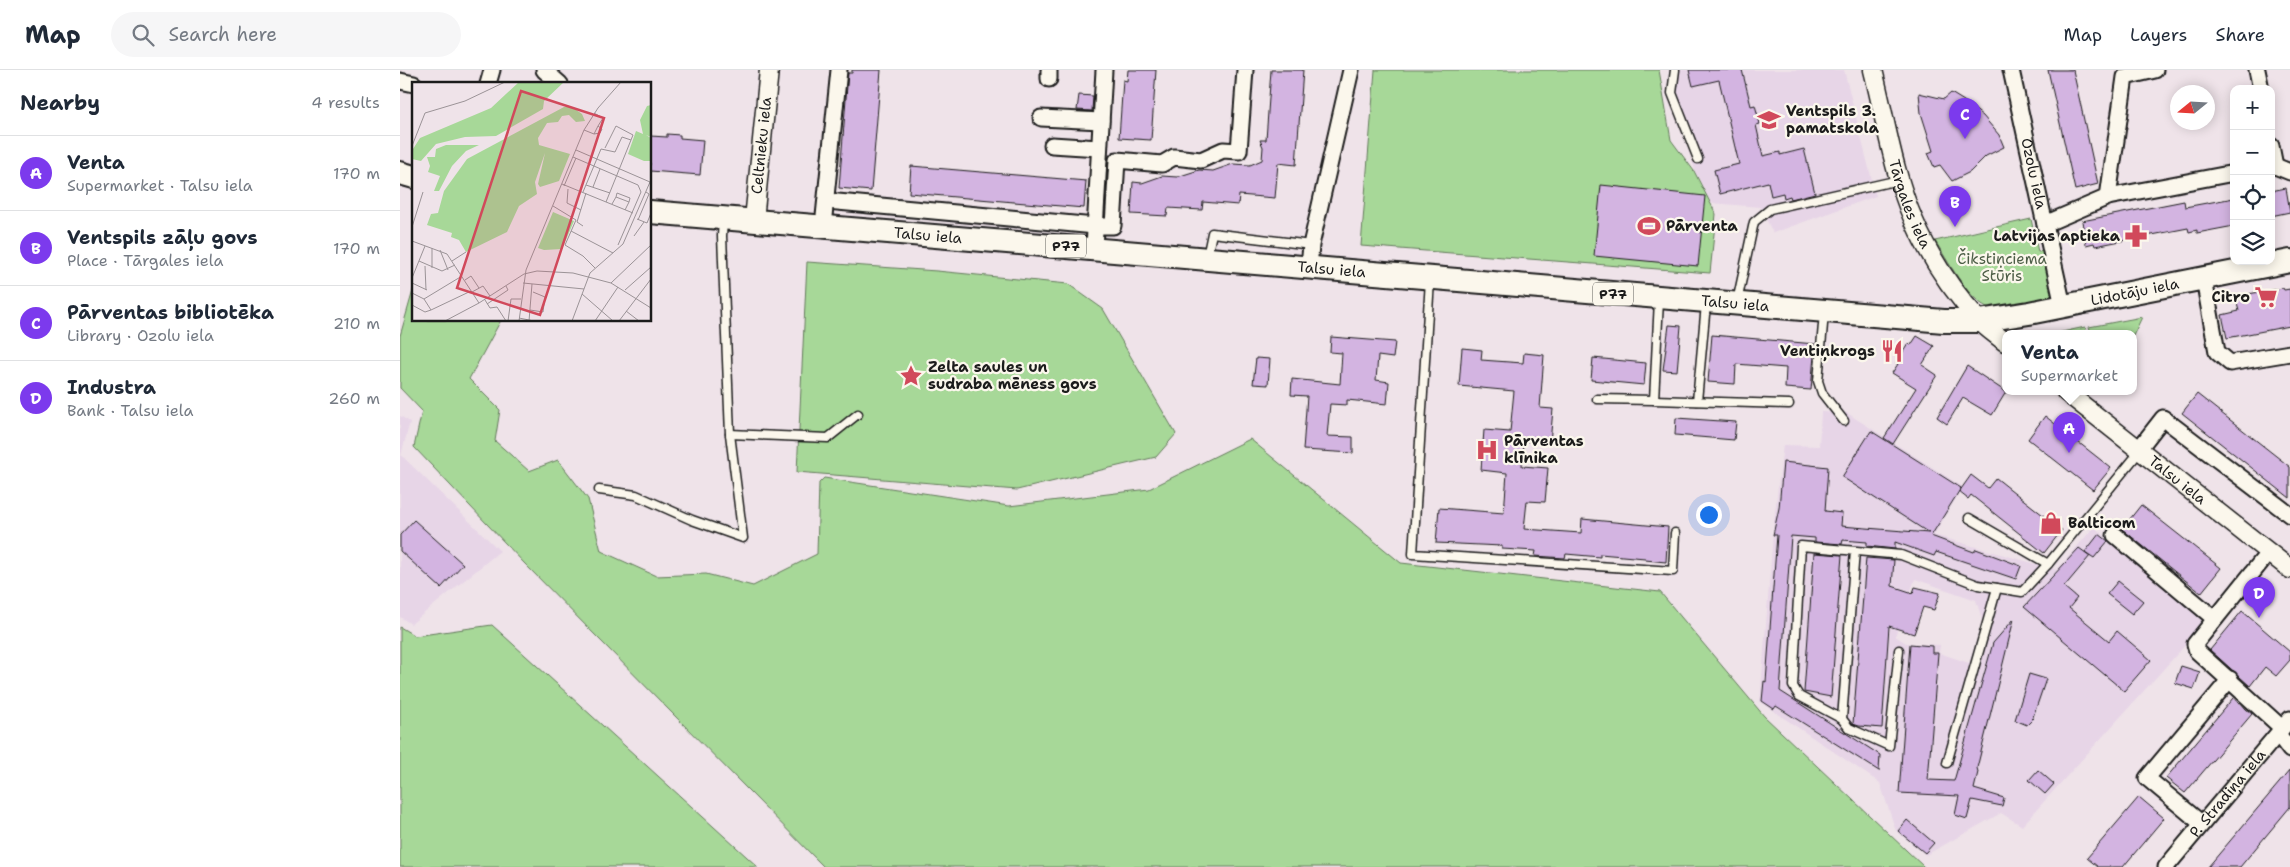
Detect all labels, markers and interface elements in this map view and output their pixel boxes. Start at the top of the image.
search box [111,12,461,57]
text: Map [25,19,81,51]
icon: search [129,21,157,49]
text: Search here [169,22,277,47]
text: Map [2064,23,2102,47]
text: Layers [2130,23,2187,47]
text: Share [2215,23,2265,47]
inset map [412,82,651,321]
north arrow [2170,85,2215,130]
map controls [2230,85,2275,265]
button: + [2230,85,2275,130]
text: Nearby [20,89,100,117]
text: 4 results [311,92,380,113]
street label: Celtnieku iela [747,95,776,195]
pin: C [1949,98,1981,139]
place label: Ventspils 3. pamatskola [1786,101,1880,138]
school or university icon: Ventspils 3. pamatskola [1756,107,1782,133]
button: − [2230,130,2275,175]
street label: Ozolu iela [2016,136,2051,212]
text: Venta [67,150,125,175]
street label: Tārgales iela [1884,157,1936,253]
text: A [30,163,42,184]
text: 170 m [333,163,380,184]
text: Supermarket · Talsu iela [67,175,253,196]
button: locate [2230,175,2275,220]
pin: B [1939,186,1971,227]
sports icon: Pārventa [1636,213,1662,239]
place label: Pārventa [1666,216,1739,236]
button: layers [2230,220,2275,265]
street label: Talsu iela [893,223,964,248]
pharmacy icon: Latvijas aptieka [2123,223,2149,249]
text: Ventspils zāļu govs [67,225,258,250]
place label: Latvijas aptieka [1993,226,2121,246]
road number: P77 [1046,235,1086,258]
text: B [31,238,41,259]
text: 170 m [333,238,380,259]
park label: Čikstiņciema Stūris [1957,248,2048,286]
text: Place · Tārgales iela [67,250,223,271]
street label: Talsu iela [1297,257,1367,282]
street label: Lidotāju iela [2089,273,2181,311]
road number: P77 [1593,282,1633,305]
supermarket icon: Citro [2253,284,2279,310]
place label: Citro [2212,287,2250,307]
street label: Talsu iela [1700,291,1771,316]
text: Pārventas bibliotēka [67,300,274,325]
text: C [31,313,41,334]
text: 210 m [333,313,380,334]
text: Library · Ozolu iela [67,325,214,346]
popup [2002,330,2137,395]
restaurant icon: Ventiņkrogs [1879,338,1905,364]
text: Venta [2021,340,2079,365]
place label: Ventiņkrogs [1780,341,1875,362]
place label: Zelta saules un sudraba mēness govs [928,357,1097,394]
place icon: Zelta saules un sudraba mēness govs [898,363,924,389]
text: Supermarket [2021,365,2118,386]
text: Industra [67,375,156,400]
text: D [30,388,42,409]
text: 260 m [328,388,380,409]
text: Bank · Talsu iela [67,400,193,421]
pin: A [2053,412,2085,453]
place label: Pārventas klīnika [1504,431,1584,468]
hospital icon: Pārventas klīnika [1474,437,1500,463]
street label: Talsu iela [2144,451,2211,509]
your location [1696,502,1722,528]
shop icon: Balticom [2038,510,2064,536]
place label: Balticom [2068,513,2136,533]
pin: D [2243,577,2275,618]
street label: P. Stradiņa iela [2185,745,2271,842]

